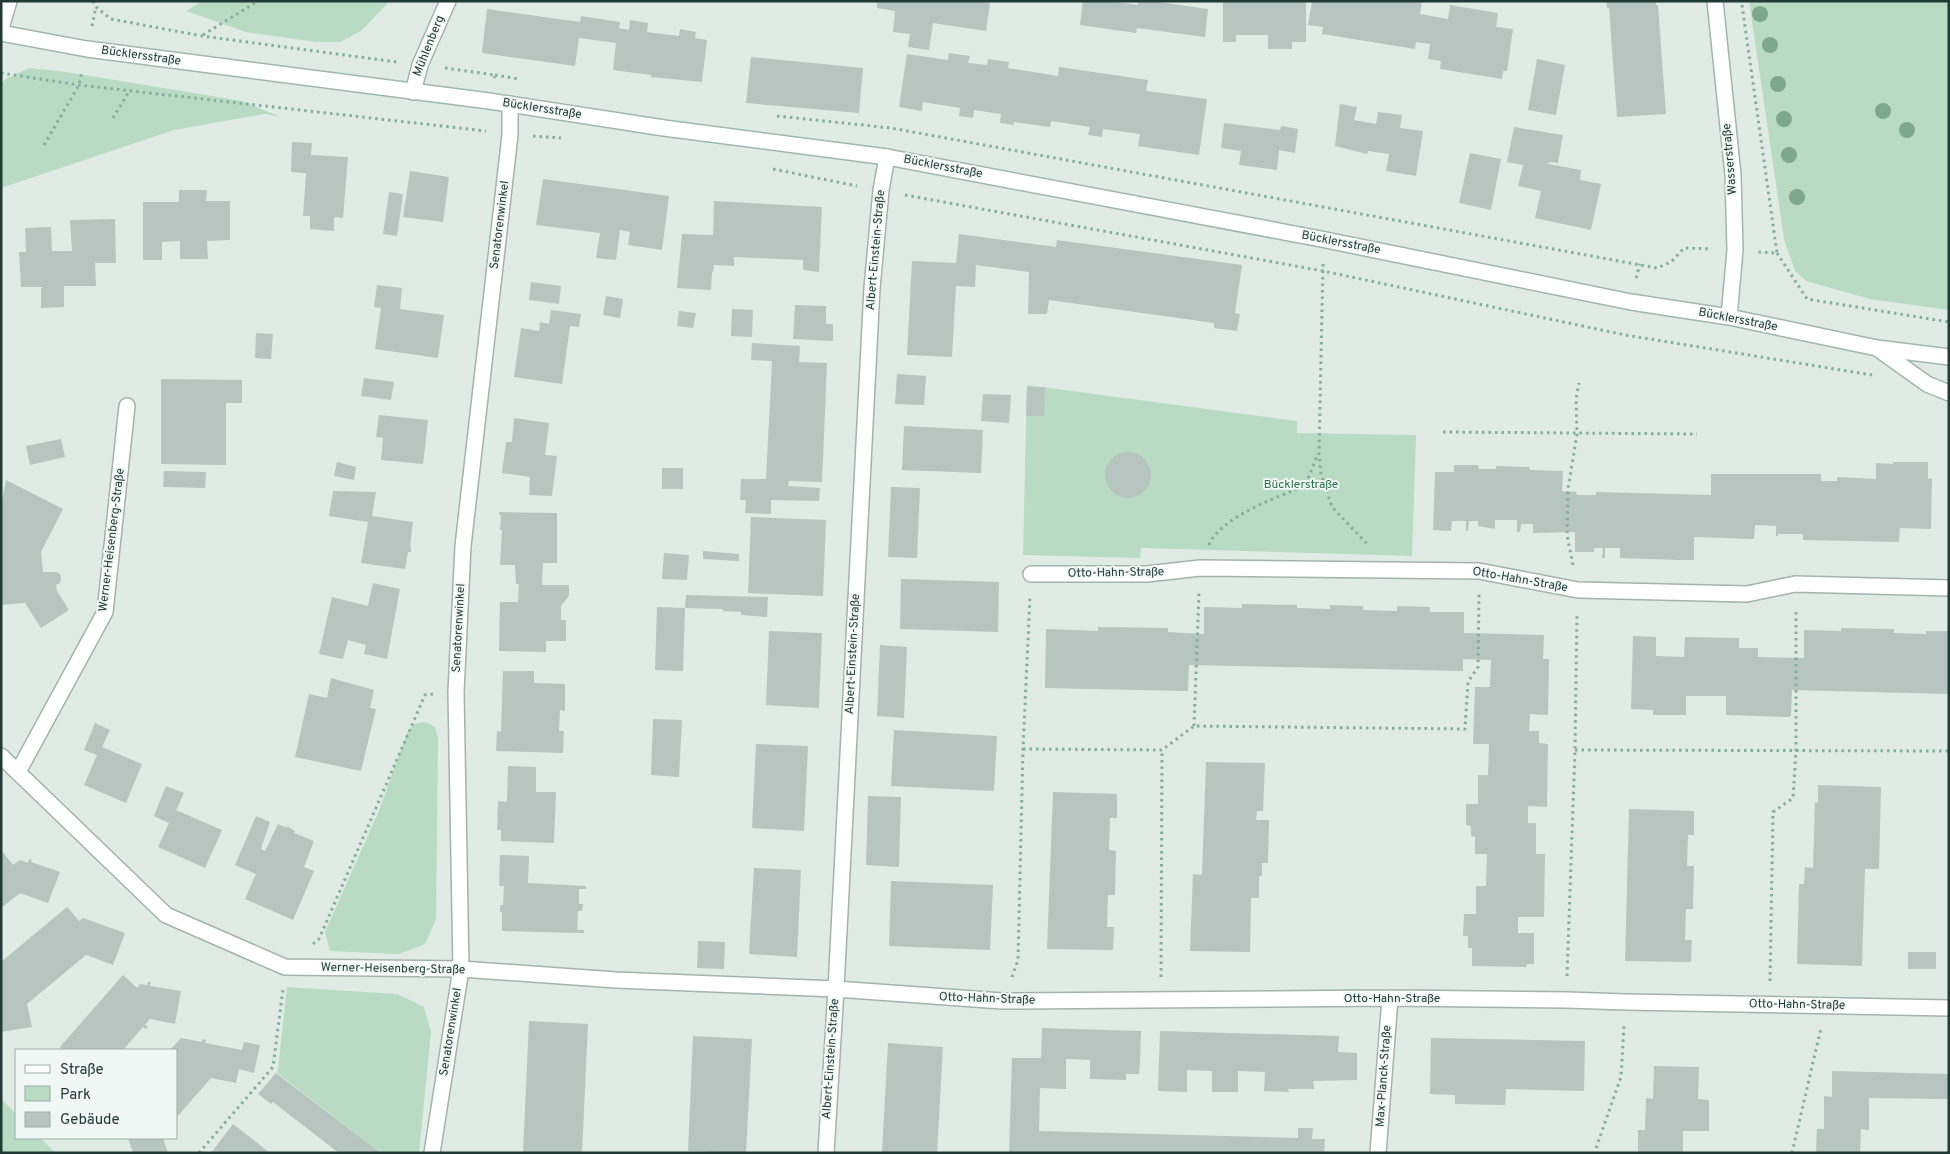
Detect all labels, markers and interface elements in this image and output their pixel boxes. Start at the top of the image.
street label: Mühlenberg [410,13,448,79]
street label: Bücklersstraße [100,42,182,70]
street label: Bücklersstraße [501,95,583,123]
street label: Wasserstraße [1719,123,1741,195]
street label: Bücklersstraße [902,151,984,183]
street label: Senatorenwinkel [487,180,513,270]
street label: Albert-Einstein-Straße [863,189,889,311]
street label: Bücklersstraße [1300,227,1382,259]
street label: Bücklersstraße [1697,304,1779,336]
street label: Werner-Heisenberg-Straße [95,467,129,613]
park label: Bücklerstraße [1264,477,1338,493]
street label: Otto-Hahn-Straße [1068,564,1164,582]
street label: Otto-Hahn-Straße [1471,564,1569,596]
street label: Senatorenwinkel [449,583,469,673]
street label: Albert-Einstein-Straße [842,593,864,715]
street label: Werner-Heisenberg-Straße [321,960,465,978]
street label: Senatorenwinkel [436,987,466,1077]
street label: Otto-Hahn-Straße [938,989,1036,1009]
street label: Otto-Hahn-Straße [1344,991,1440,1007]
street label: Otto-Hahn-Straße [1749,996,1845,1014]
street label: Albert-Einstein-Straße [819,998,843,1120]
street label: Max-Planck-Straße [1372,1025,1396,1127]
legend [15,1049,178,1139]
text: Straße [60,1061,104,1080]
text: Park [60,1086,91,1105]
text: Gebäude [60,1111,120,1130]

